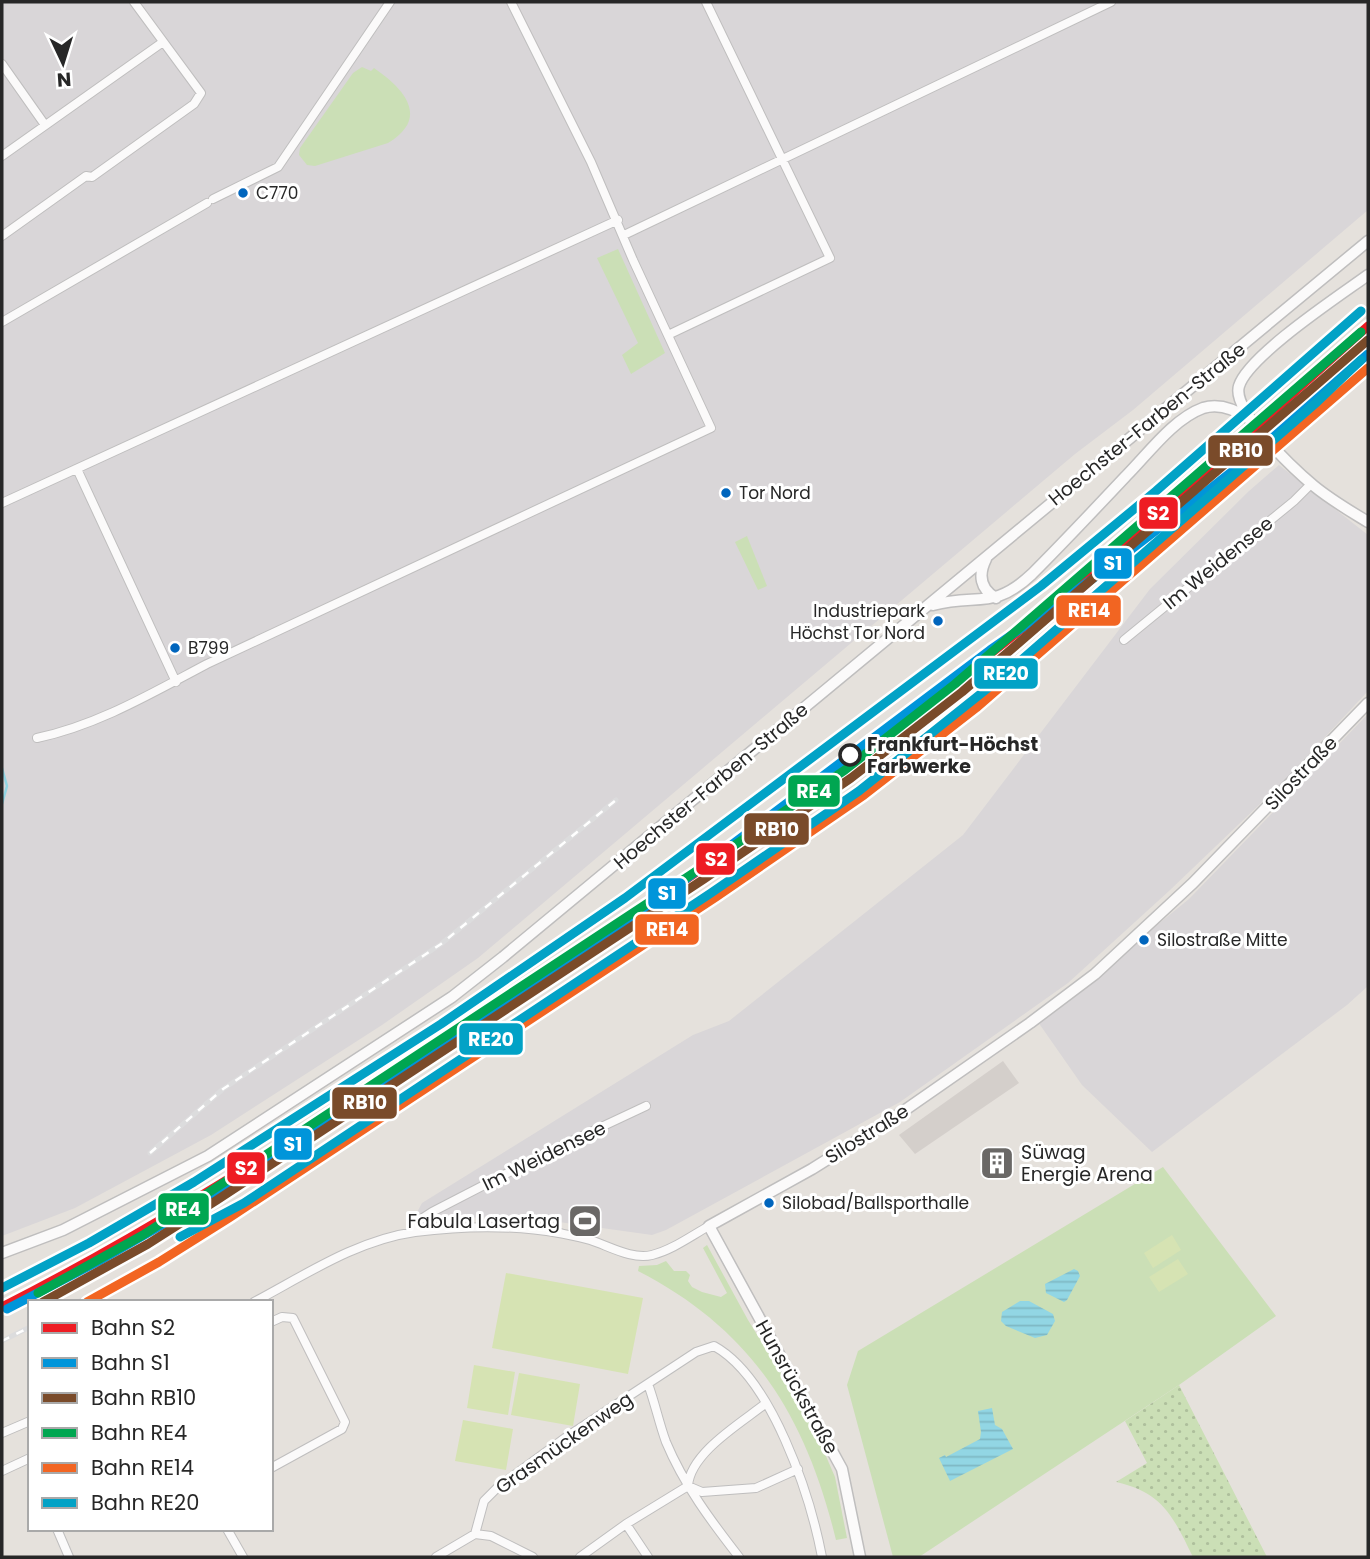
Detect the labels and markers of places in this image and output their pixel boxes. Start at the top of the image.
place label: C770 [256,181,298,205]
marker: C770 [236,186,250,200]
place label: Tor Nord [739,481,811,505]
marker: Tor Nord [719,486,733,500]
place label: Industriepark Höchst Tor Nord [790,599,925,645]
marker: Industriepark Höchst Tor Nord [931,614,945,628]
place label: B799 [188,636,229,660]
marker: B799 [168,641,182,655]
place label: Frankfurt-Höchst Farbwerke [867,731,1038,780]
marker: Frankfurt-Höchst Farbwerke [839,744,861,766]
place label: Silostraße Mitte [1157,928,1288,952]
marker: Silostraße Mitte [1137,933,1151,947]
place label: Süwag Energie Arena [1021,1139,1153,1188]
building icon: Süwag Energie Arena [978,1144,1016,1182]
place label: Silobad/Ballsporthalle [782,1191,969,1215]
marker: Silobad/Ballsporthalle [762,1196,776,1210]
sports icon: Fabula Lasertag [566,1202,604,1240]
place label: Fabula Lasertag [408,1208,560,1235]

